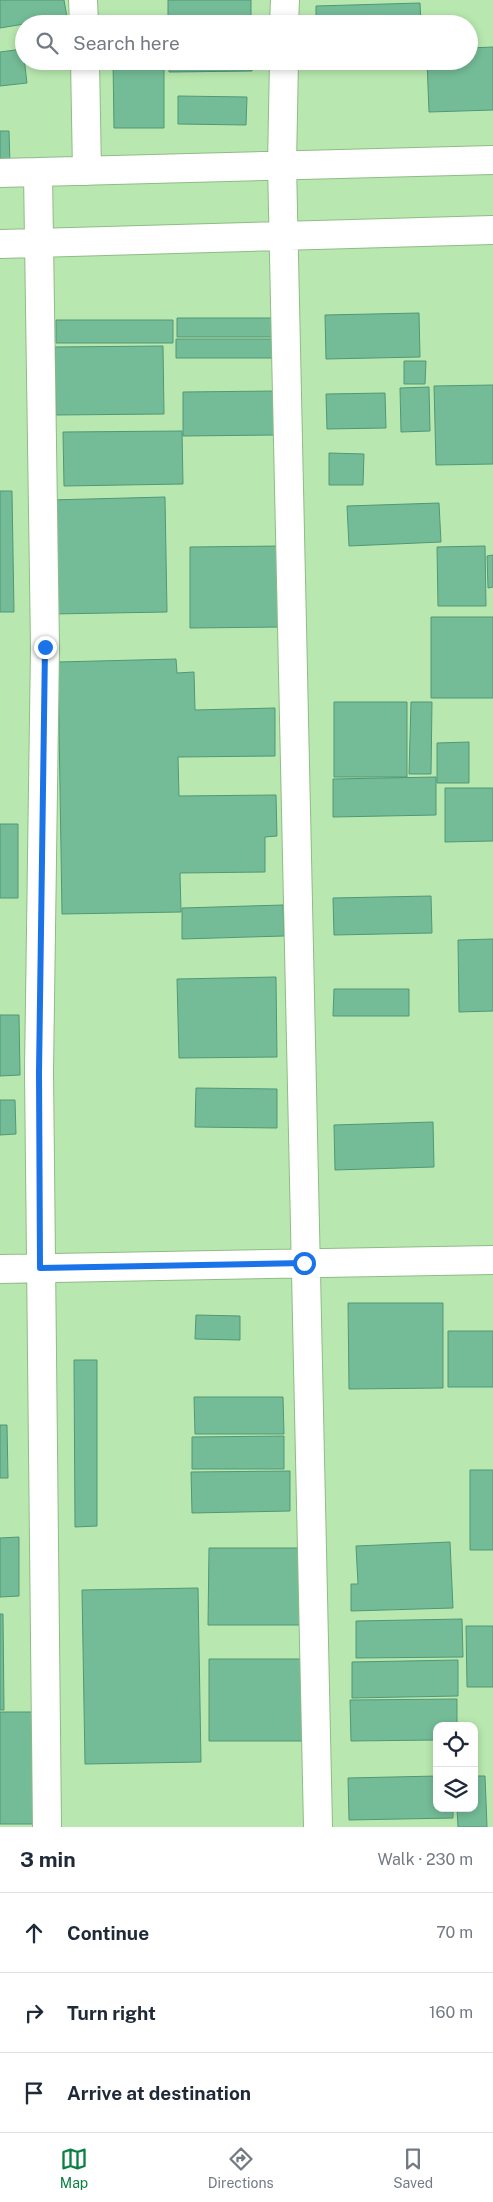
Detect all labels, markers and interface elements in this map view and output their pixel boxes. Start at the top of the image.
search box [15,15,478,70]
icon: search [33,29,61,57]
text: Search here [73,32,180,54]
route end [34,636,57,659]
route start [293,1252,316,1275]
map controls [433,1722,478,1812]
button: locate [433,1722,478,1767]
button: layers [433,1767,478,1812]
text: 3 min [20,1847,76,1872]
text: Walk · 230 m [377,1850,473,1869]
icon: ahead [20,1919,48,1947]
text: Continue [67,1922,149,1944]
text: 70 m [436,1923,473,1942]
icon: right [20,1999,48,2027]
text: Turn right [67,2002,156,2024]
text: 160 m [429,2003,473,2022]
icon: arrive [20,2079,48,2107]
text: Arrive at destination [67,2082,251,2104]
tab: Map [60,2145,88,2191]
tab: Directions [208,2145,274,2191]
tab: Saved [393,2145,433,2191]

